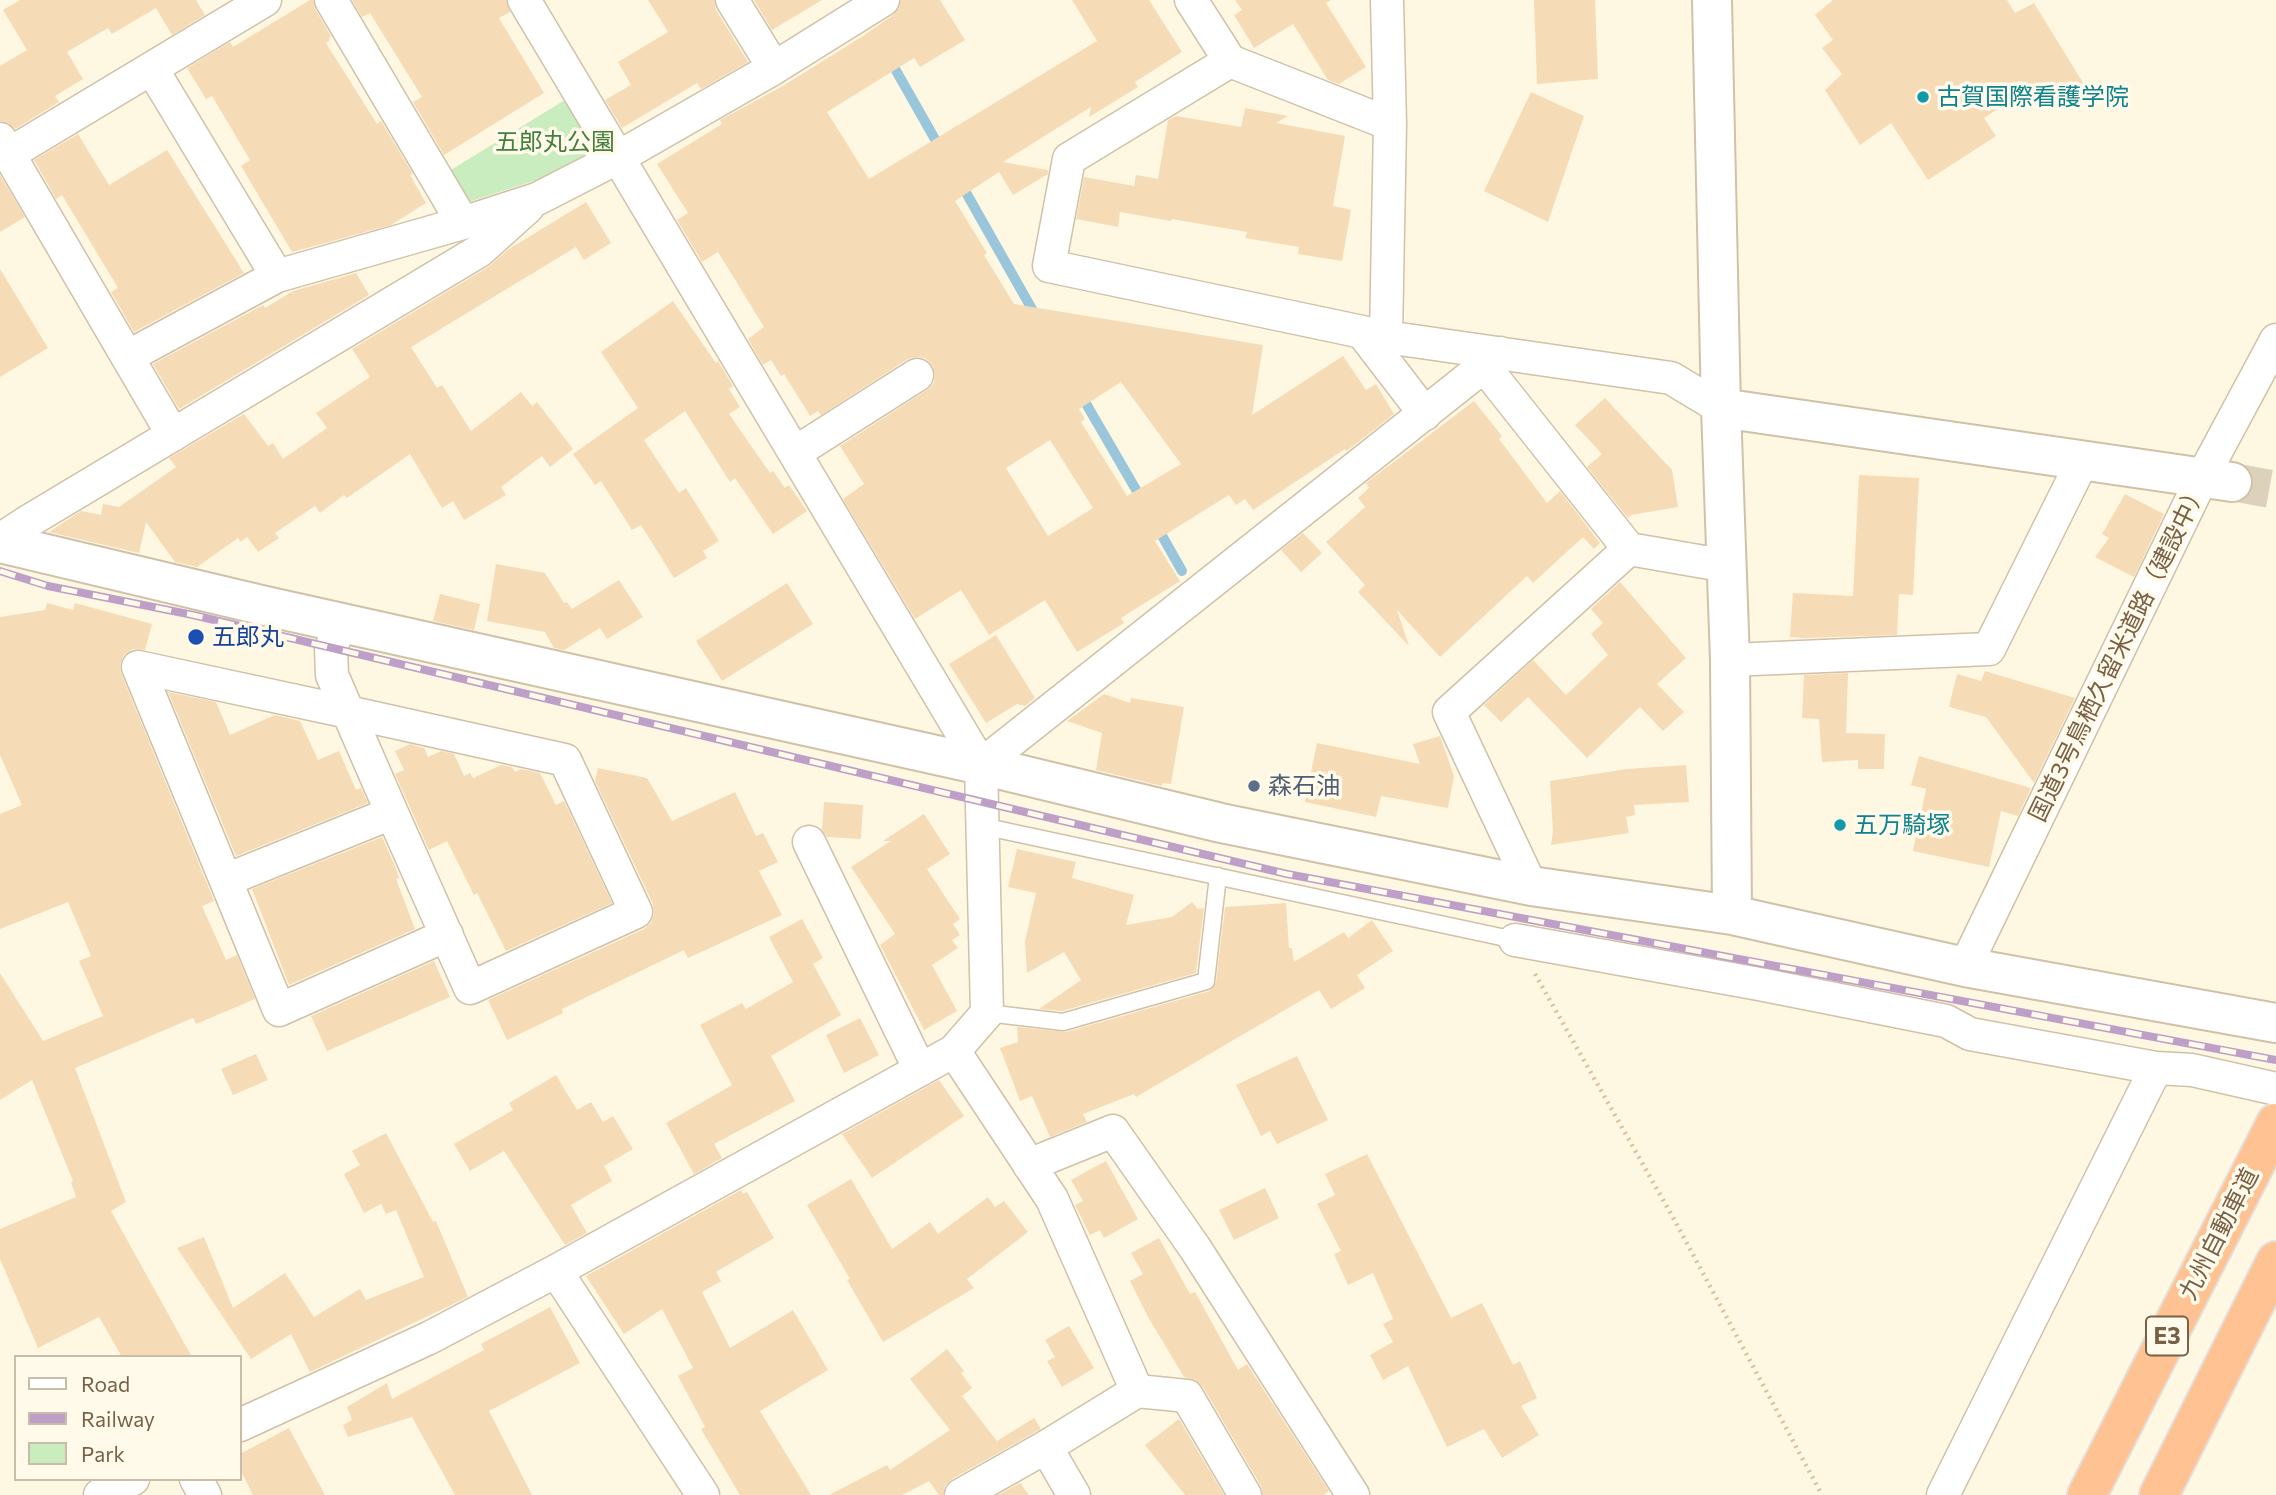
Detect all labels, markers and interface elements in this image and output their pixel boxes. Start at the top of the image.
place label: 古賀国際看護学院 [1937,83,2129,111]
marker: 古賀国際看護学院 [1915,89,1931,105]
park label: 五郎丸公園 [495,128,615,156]
street label: 国道3号鳥栖久留米道路（建設中） [2023,478,2213,826]
place label: 五郎丸 [212,623,284,651]
marker: 五郎丸 [186,627,206,647]
place label: 森石油 [1268,772,1340,800]
marker: 森石油 [1246,778,1262,794]
place label: 五万騎塚 [1854,811,1950,839]
marker: 五万騎塚 [1832,817,1848,833]
street label: 九州自動車道 [2173,1163,2265,1305]
road number: E3 [2146,1316,2188,1356]
legend [14,1355,242,1481]
text: Road [81,1371,130,1396]
text: Railway [81,1406,155,1431]
text: Park [81,1441,125,1466]

